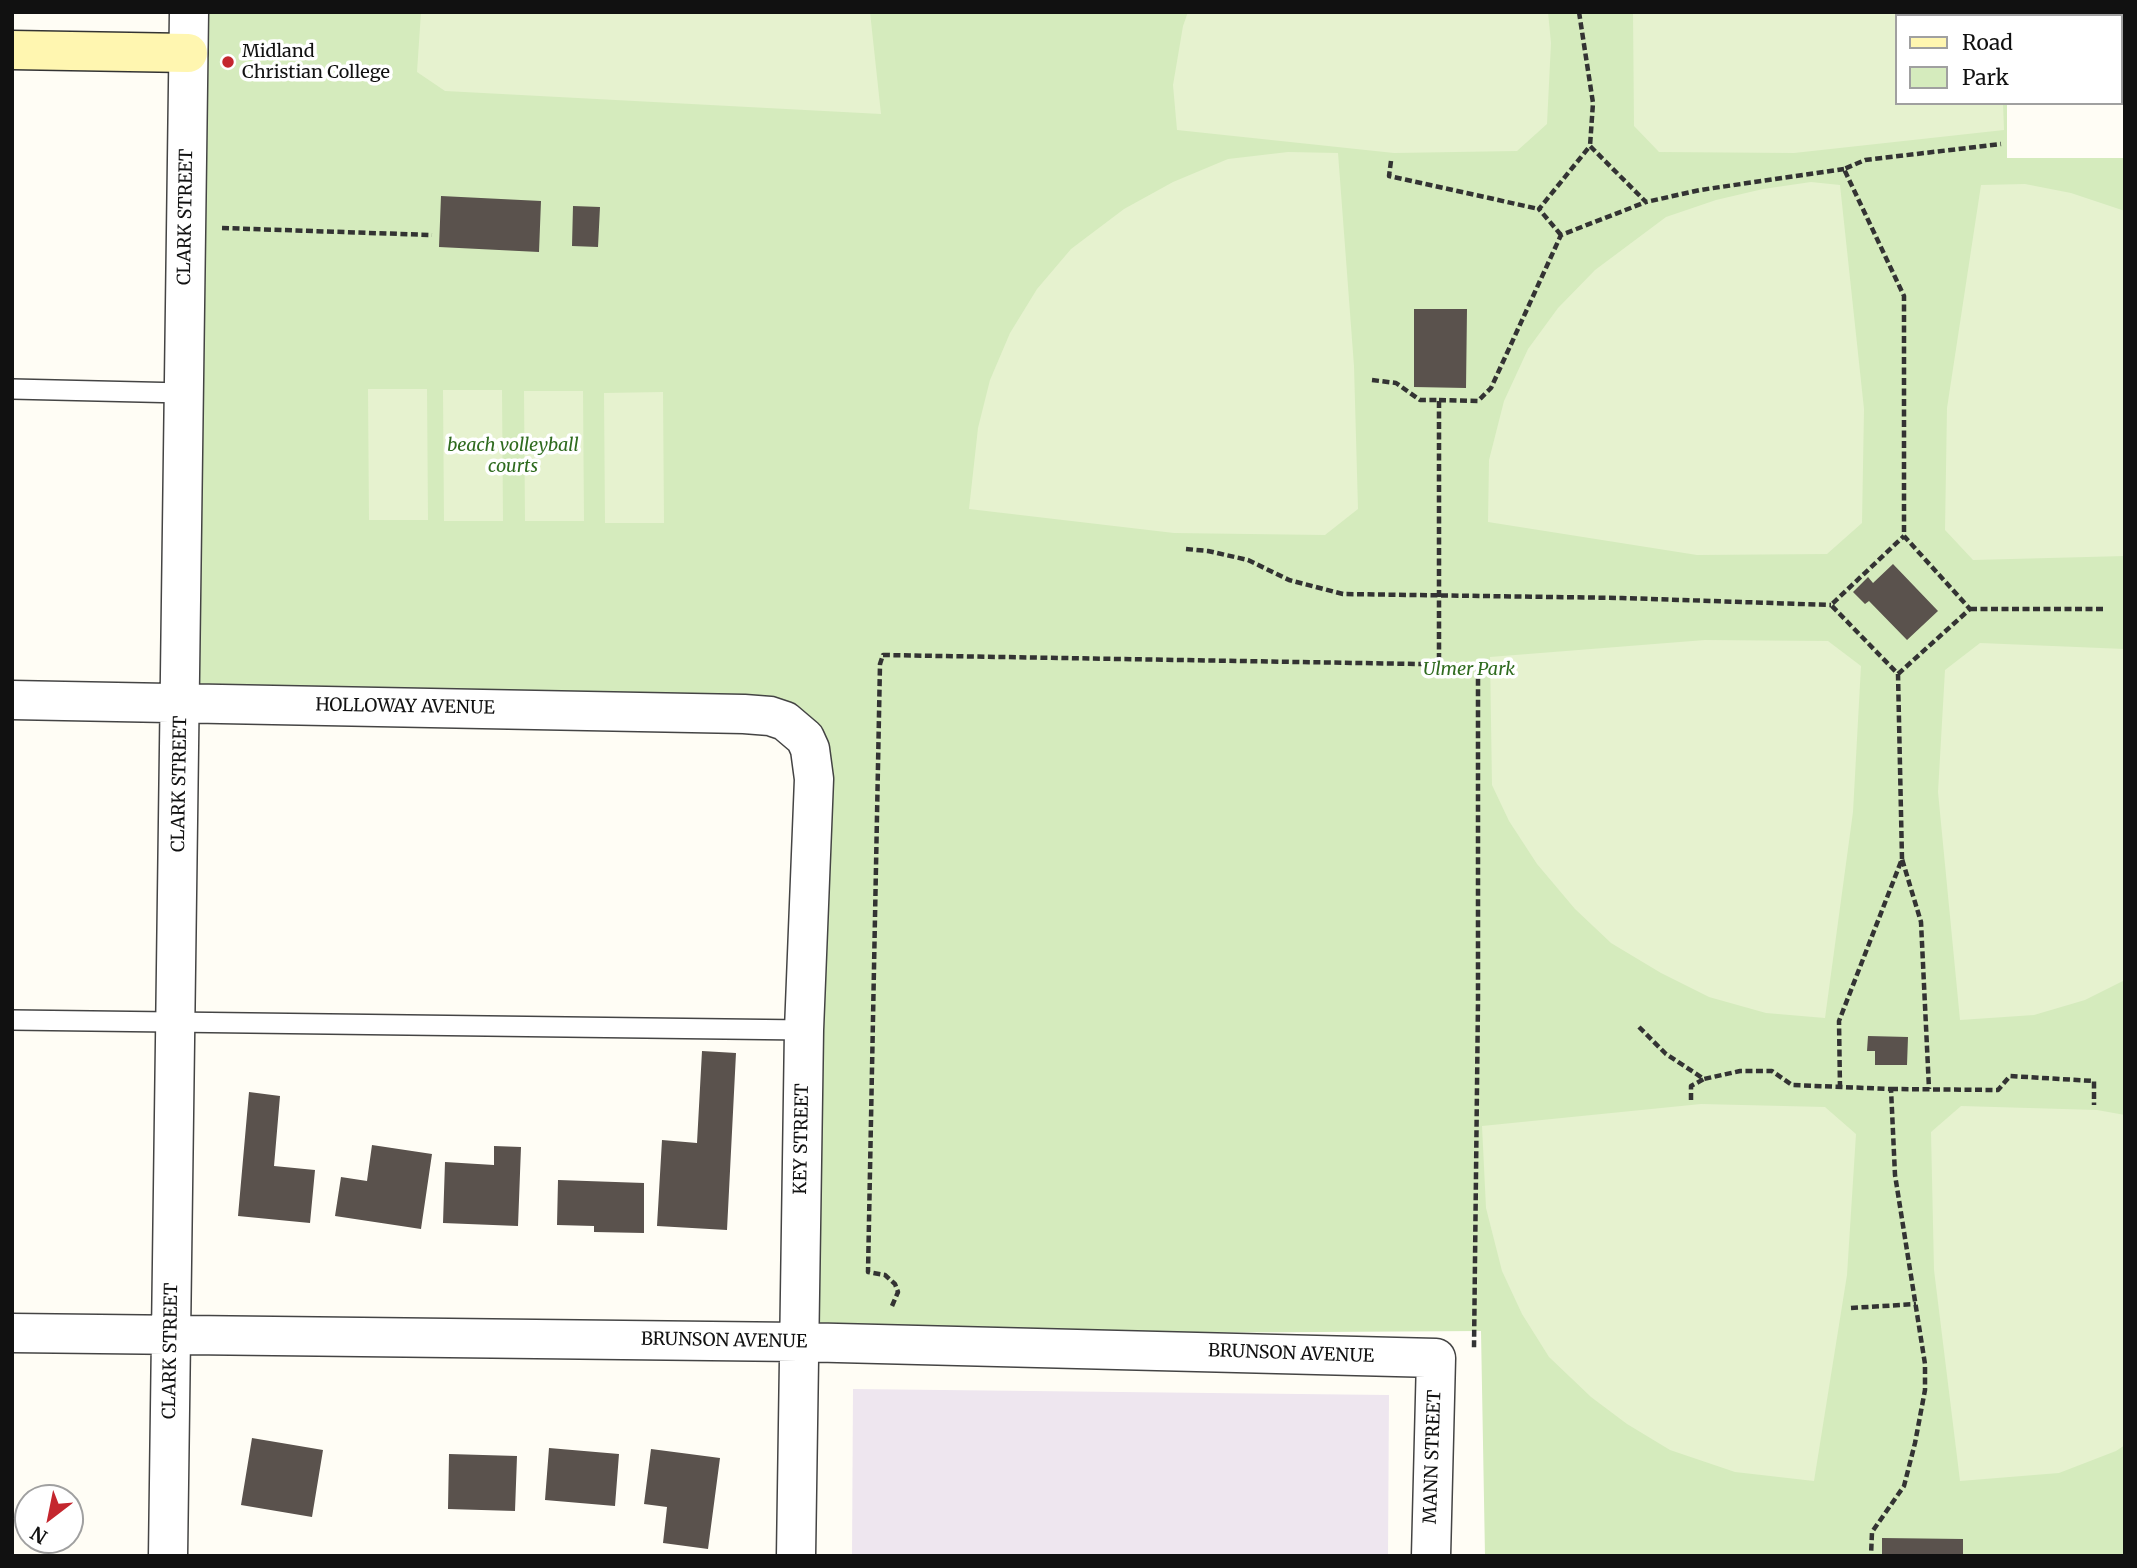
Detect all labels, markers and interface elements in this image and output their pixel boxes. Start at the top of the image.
legend [1896,14,2123,105]
text: Road [1962,29,2013,56]
place label: Midland Christian College [242,41,390,84]
marker: Midland Christian College [220,54,236,70]
text: Park [1962,64,2009,91]
street label: CLARK STREET [174,149,198,285]
park label: beach volleyball courts [447,435,579,478]
park label: Ulmer Park [1423,659,1515,681]
street label: HOLLOWAY AVENUE [315,695,495,719]
street label: CLARK STREET [168,716,192,852]
street label: KEY STREET [790,1083,814,1195]
street label: CLARK STREET [159,1283,183,1419]
street label: BRUNSON AVENUE [641,1329,807,1353]
street label: BRUNSON AVENUE [1207,1340,1375,1368]
street label: MANN STREET [1420,1390,1446,1524]
north arrow [14,1484,84,1554]
text: N [26,1521,52,1549]

